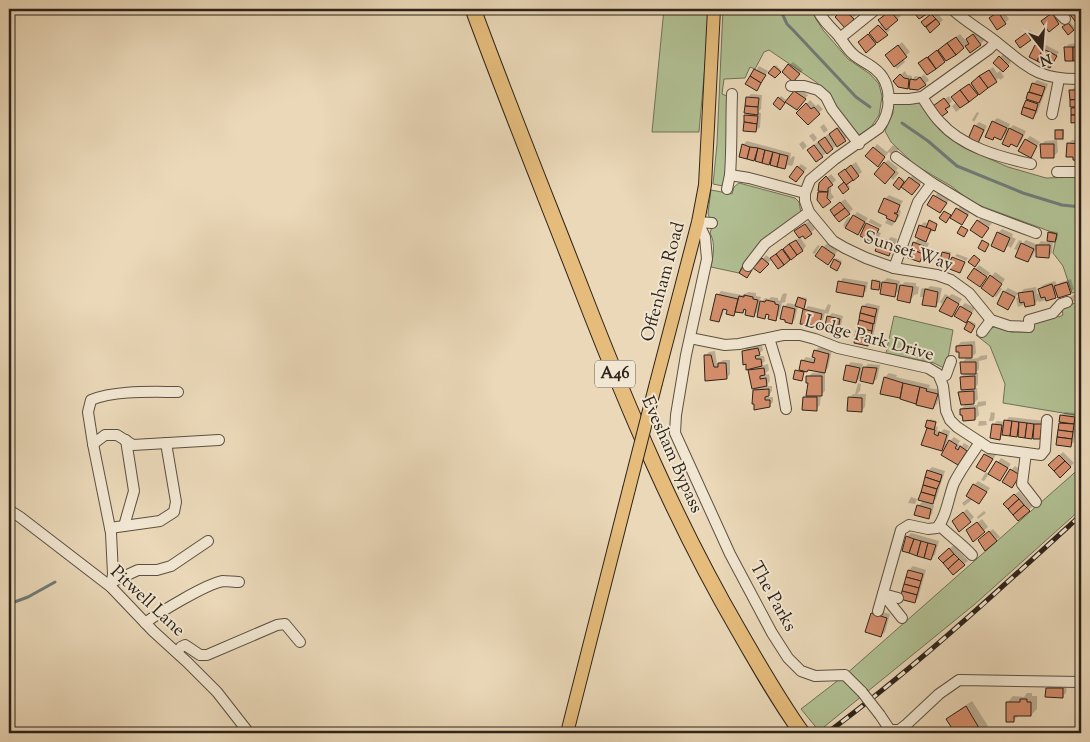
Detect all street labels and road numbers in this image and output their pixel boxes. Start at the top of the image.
street label: Offenham Road [636,219,692,345]
street label: Sunset Way [860,225,956,279]
street label: Lodge Park Drive [801,309,937,369]
road number: A46 [595,360,635,388]
street label: Evesham Bypass [634,392,708,518]
street label: The Parks [742,557,802,637]
street label: Pitwell Lane [104,560,190,644]

